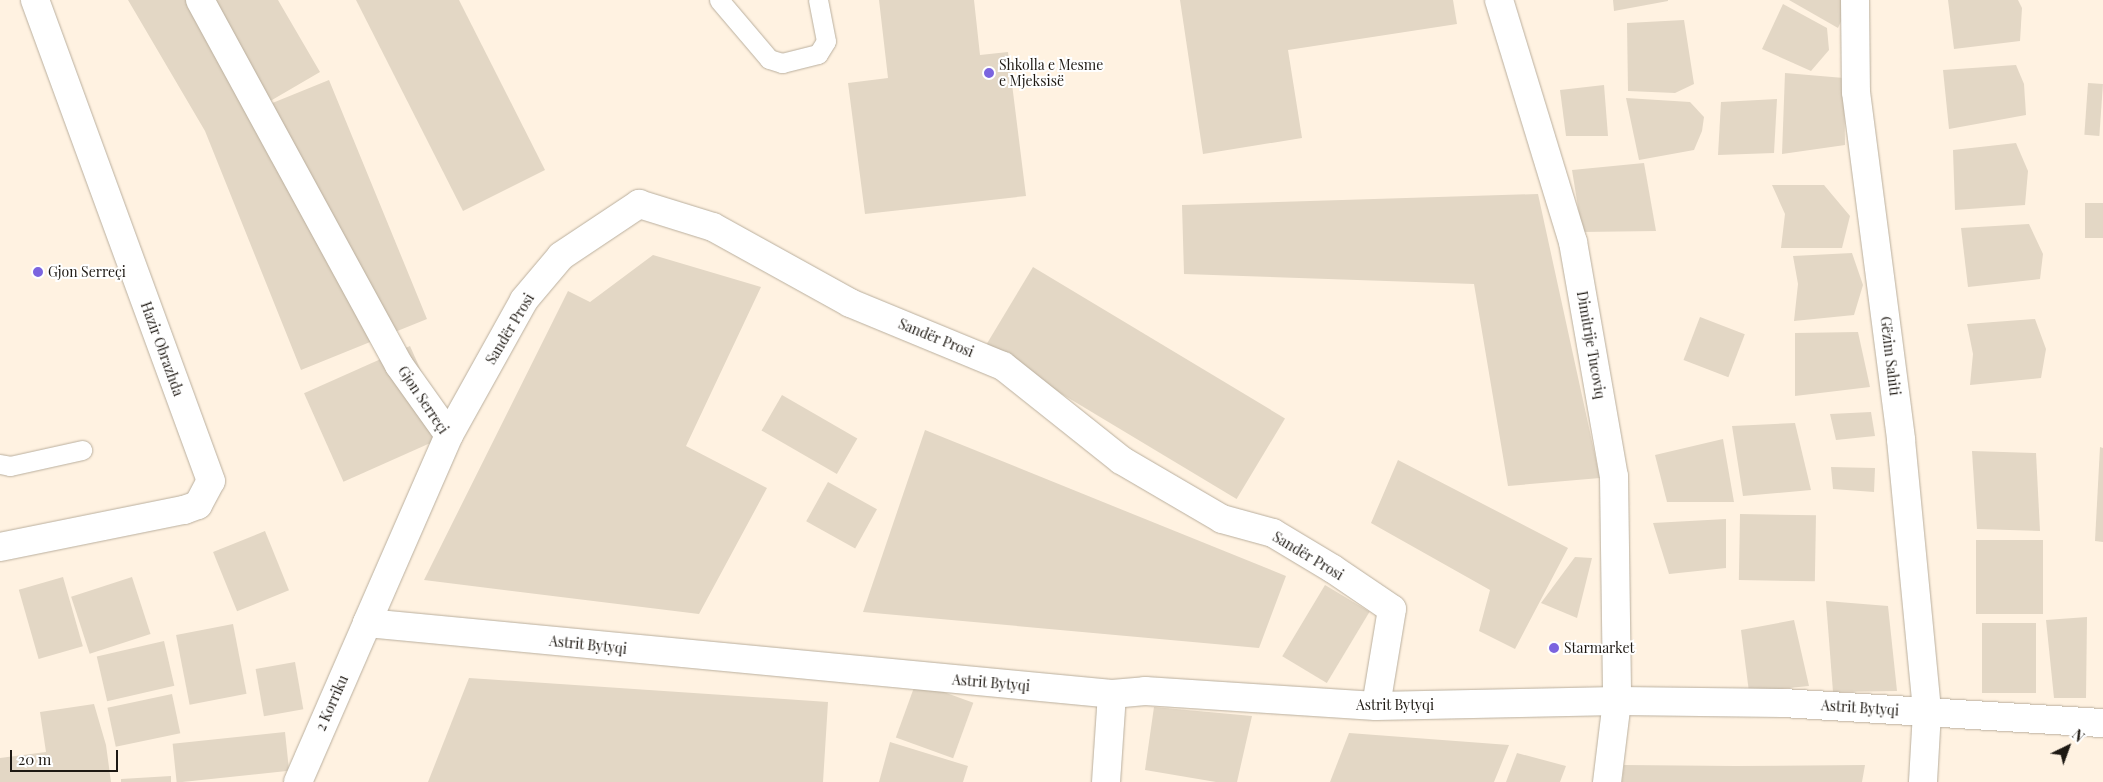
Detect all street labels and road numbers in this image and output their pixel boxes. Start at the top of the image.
street label: Sandër Prosi [482,290,538,368]
street label: Dimitrije Tucoviq [1573,290,1609,400]
street label: Hazir Obrazhda [137,299,187,399]
street label: Sandër Prosi [896,315,976,361]
street label: Gëzim Sahiti [1877,316,1903,396]
street label: Gjon Serreçi [394,363,452,437]
street label: Sandër Prosi [1269,528,1347,584]
street label: Astrit Bytyqi [548,633,628,657]
street label: Astrit Bytyqi [951,671,1031,695]
street label: 2 Korriku [312,672,352,734]
street label: Astrit Bytyqi [1356,697,1434,713]
street label: Astrit Bytyqi [1820,697,1900,719]

